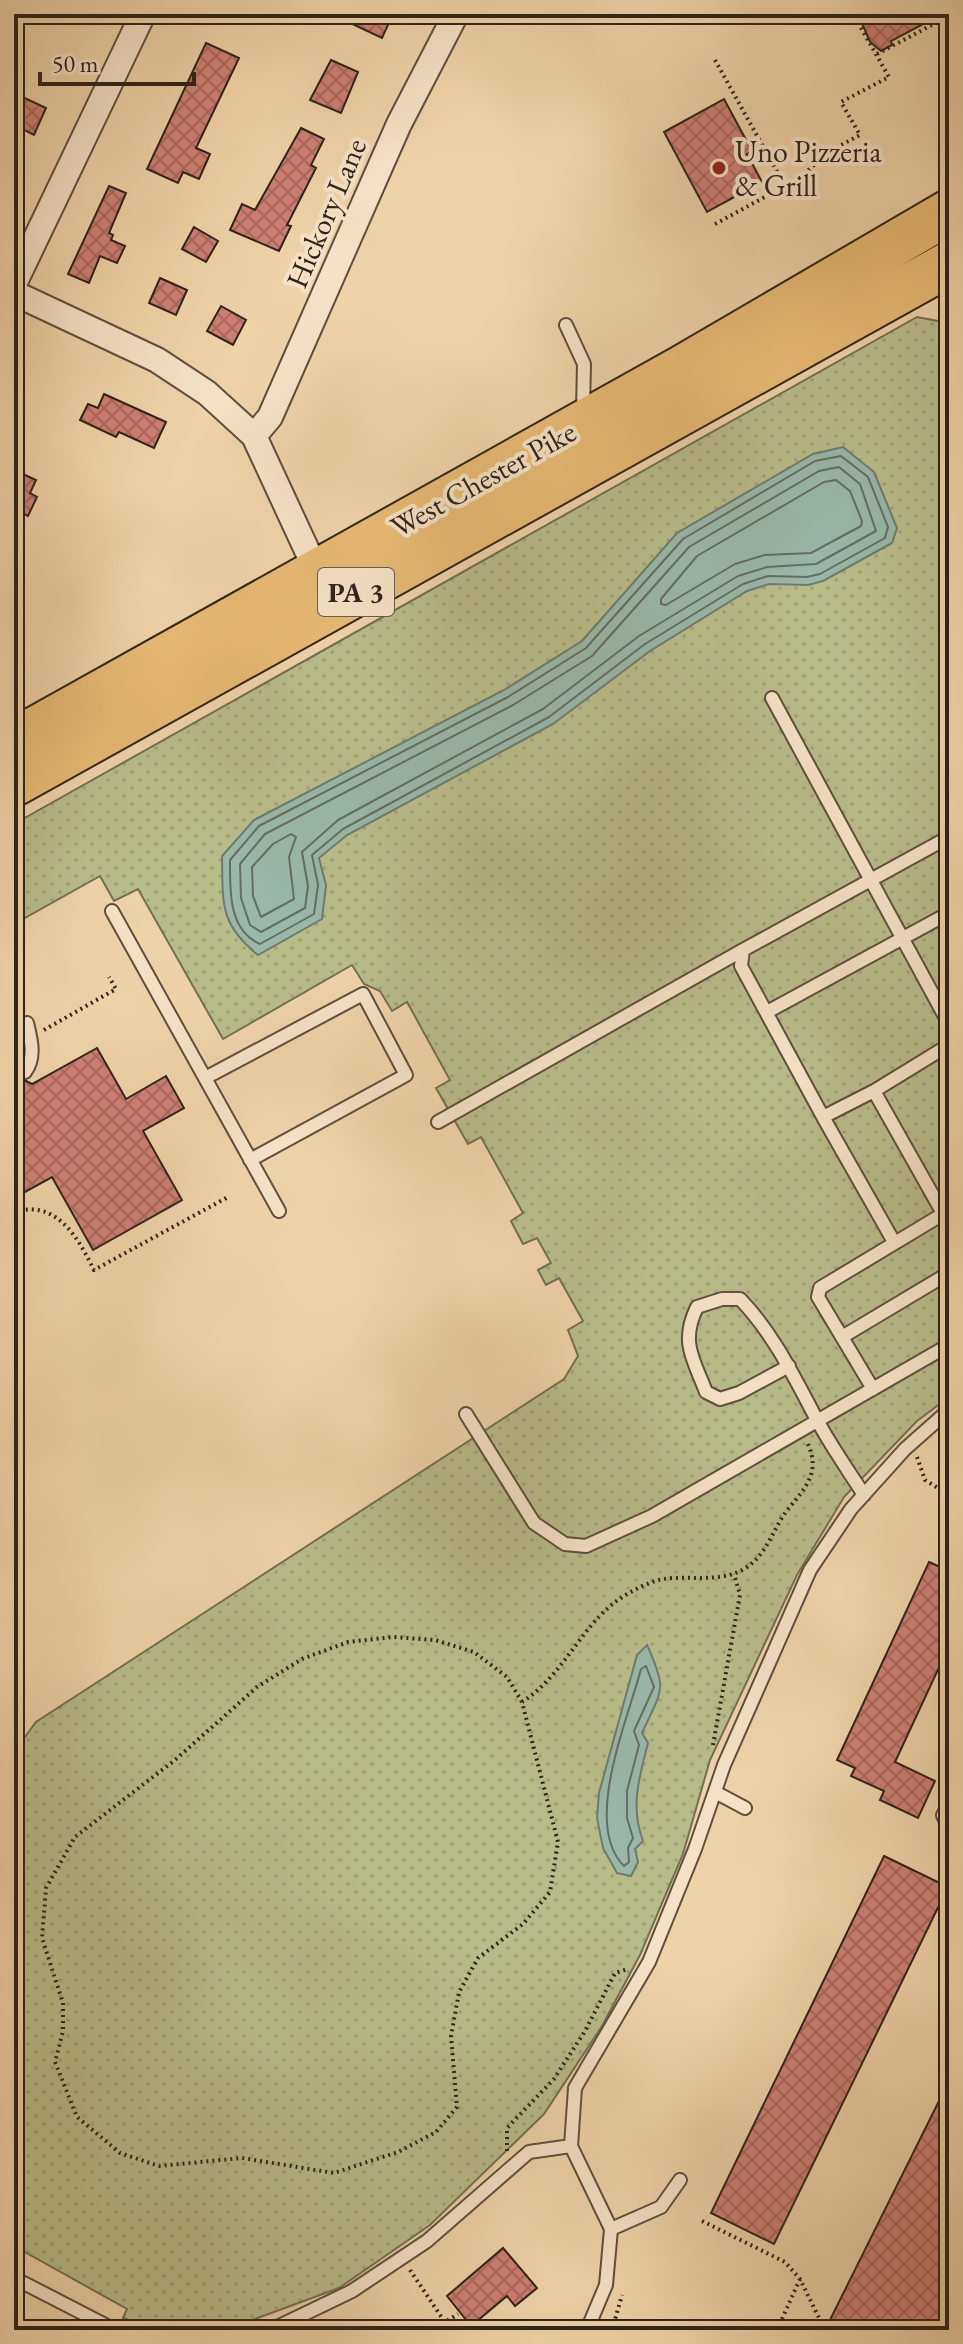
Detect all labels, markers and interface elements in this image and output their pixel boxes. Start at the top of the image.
scale bar [40,36,194,86]
text: 50 m [52,48,99,79]
street label: Hickory Lane [277,132,375,294]
place label: Uno Pizzeria & Grill [735,132,881,205]
marker: Uno Pizzeria & Grill [710,159,728,177]
street label: West Chester Pike [383,412,583,546]
road number: PA 3 [318,568,394,616]

